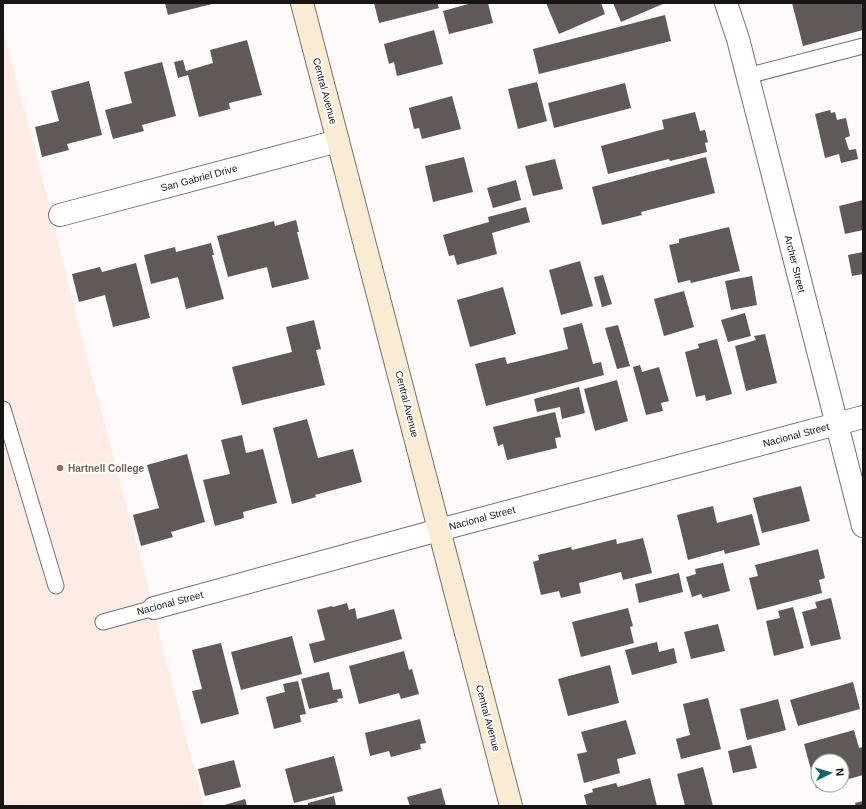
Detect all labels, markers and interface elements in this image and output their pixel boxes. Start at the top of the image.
street label: Central Avenue [311,57,339,126]
street label: San Gabriel Drive [159,162,239,194]
street label: Archer Street [783,234,808,294]
street label: Central Avenue [393,370,421,439]
street label: Nacional Street [762,421,831,449]
marker: Hartnell College [55,463,65,473]
place label: Hartnell College [68,463,145,474]
street label: Nacional Street [448,504,517,532]
street label: Nacional Street [136,589,205,617]
street label: Central Avenue [474,684,502,753]
north arrow [810,753,850,793]
text: N [834,768,846,777]

